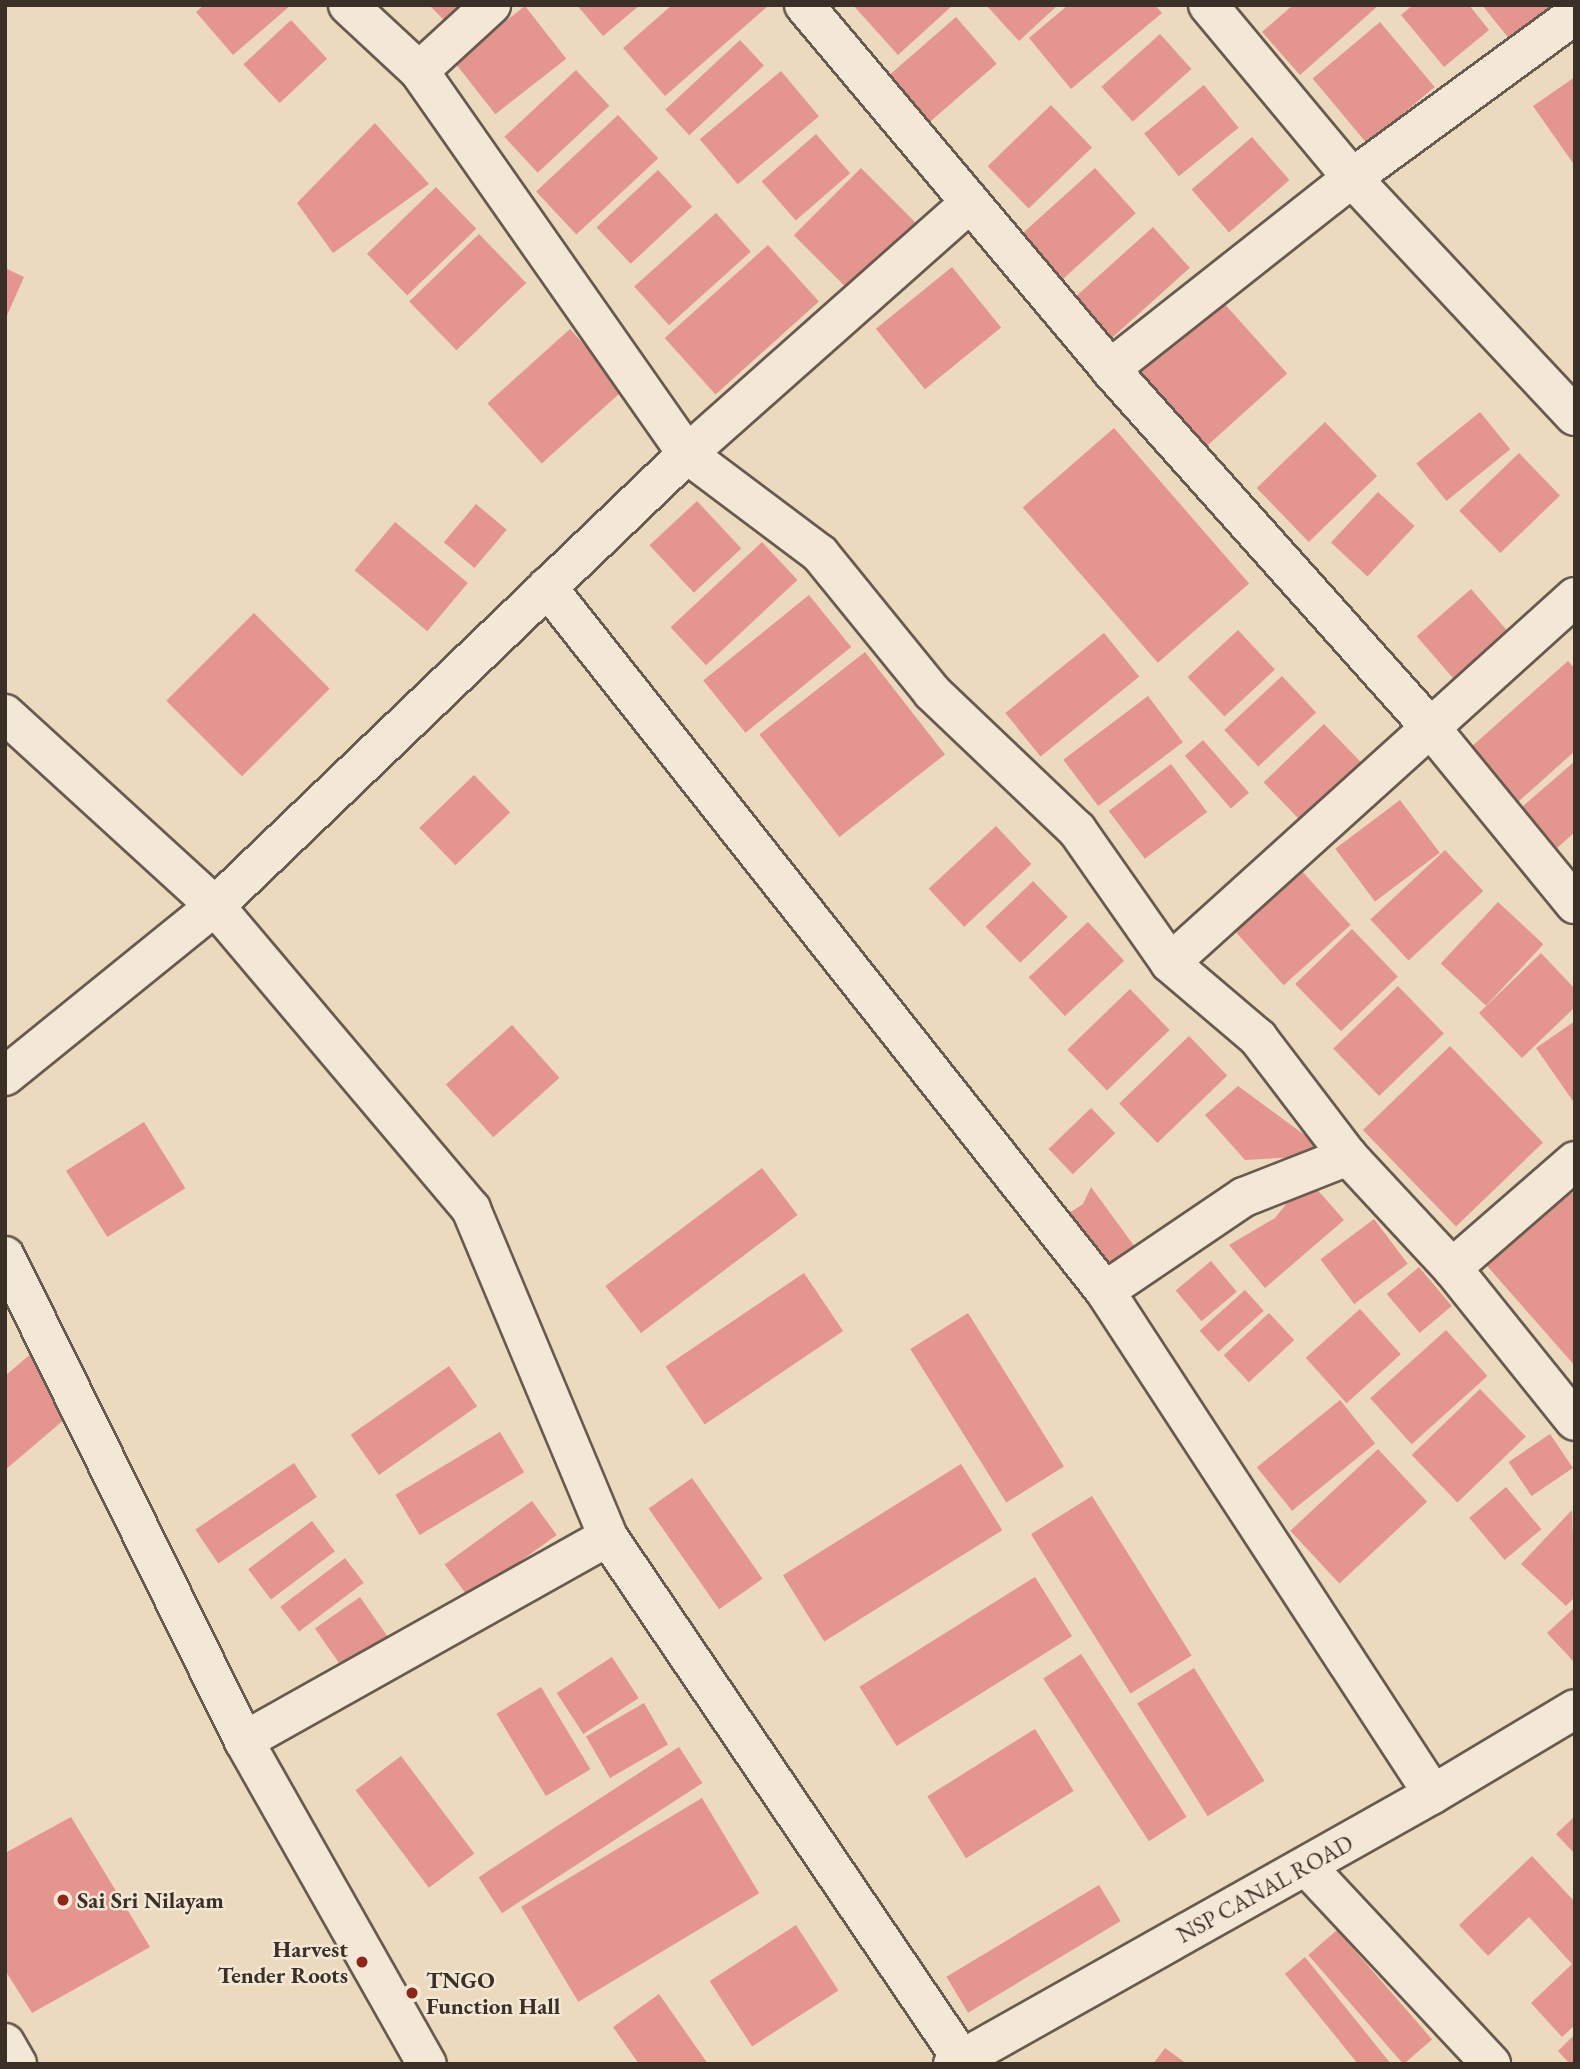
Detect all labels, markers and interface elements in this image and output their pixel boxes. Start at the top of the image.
street label: NSP CANAL ROAD [1172,1829,1358,1949]
place label: Sai Sri Nilayam [77,1886,224,1914]
marker: Sai Sri Nilayam [55,1892,71,1908]
place label: Harvest Tender Roots [217,1935,348,1989]
marker: Harvest Tender Roots [354,1954,370,1970]
place label: TNGO Function Hall [426,1966,560,2020]
marker: TNGO Function Hall [404,1985,420,2001]

